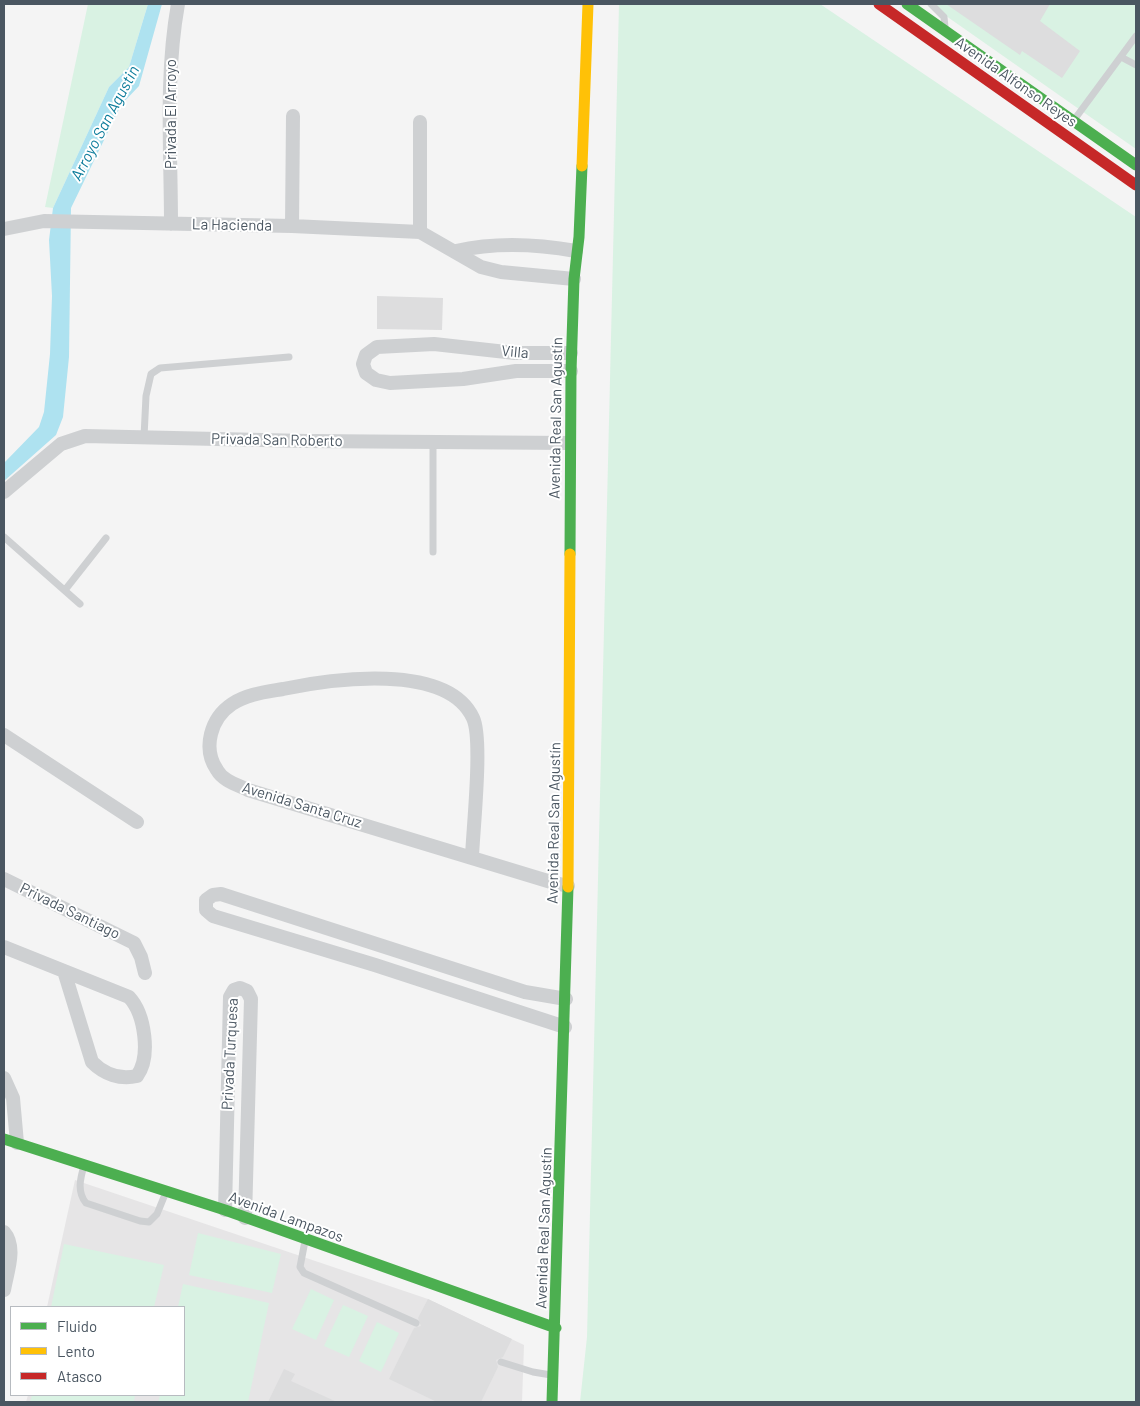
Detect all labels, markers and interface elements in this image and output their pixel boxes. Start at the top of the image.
street label: Avenida Alfonso Reyes [952,33,1080,131]
street label: Privada El Arroyo [162,59,180,169]
water label: Arroyo San Agustin [67,62,143,184]
street label: La Hacienda [192,215,272,235]
street label: Avenida Real San Agustín [546,337,566,499]
street label: Villa [501,342,529,362]
street label: Privada San Roberto [211,430,343,450]
street label: Avenida Real San Agustín [544,742,564,904]
street label: Avenida Santa Cruz [240,778,364,832]
street label: Privada Santiago [17,879,123,943]
street label: Privada Turquesa [218,998,242,1110]
street label: Avenida Real San Agustín [532,1147,556,1309]
street label: Avenida Lampazos [226,1188,346,1246]
legend [10,1306,185,1396]
text: Fluido [57,1317,97,1335]
text: Lento [57,1342,95,1360]
text: Atasco [57,1367,102,1385]

